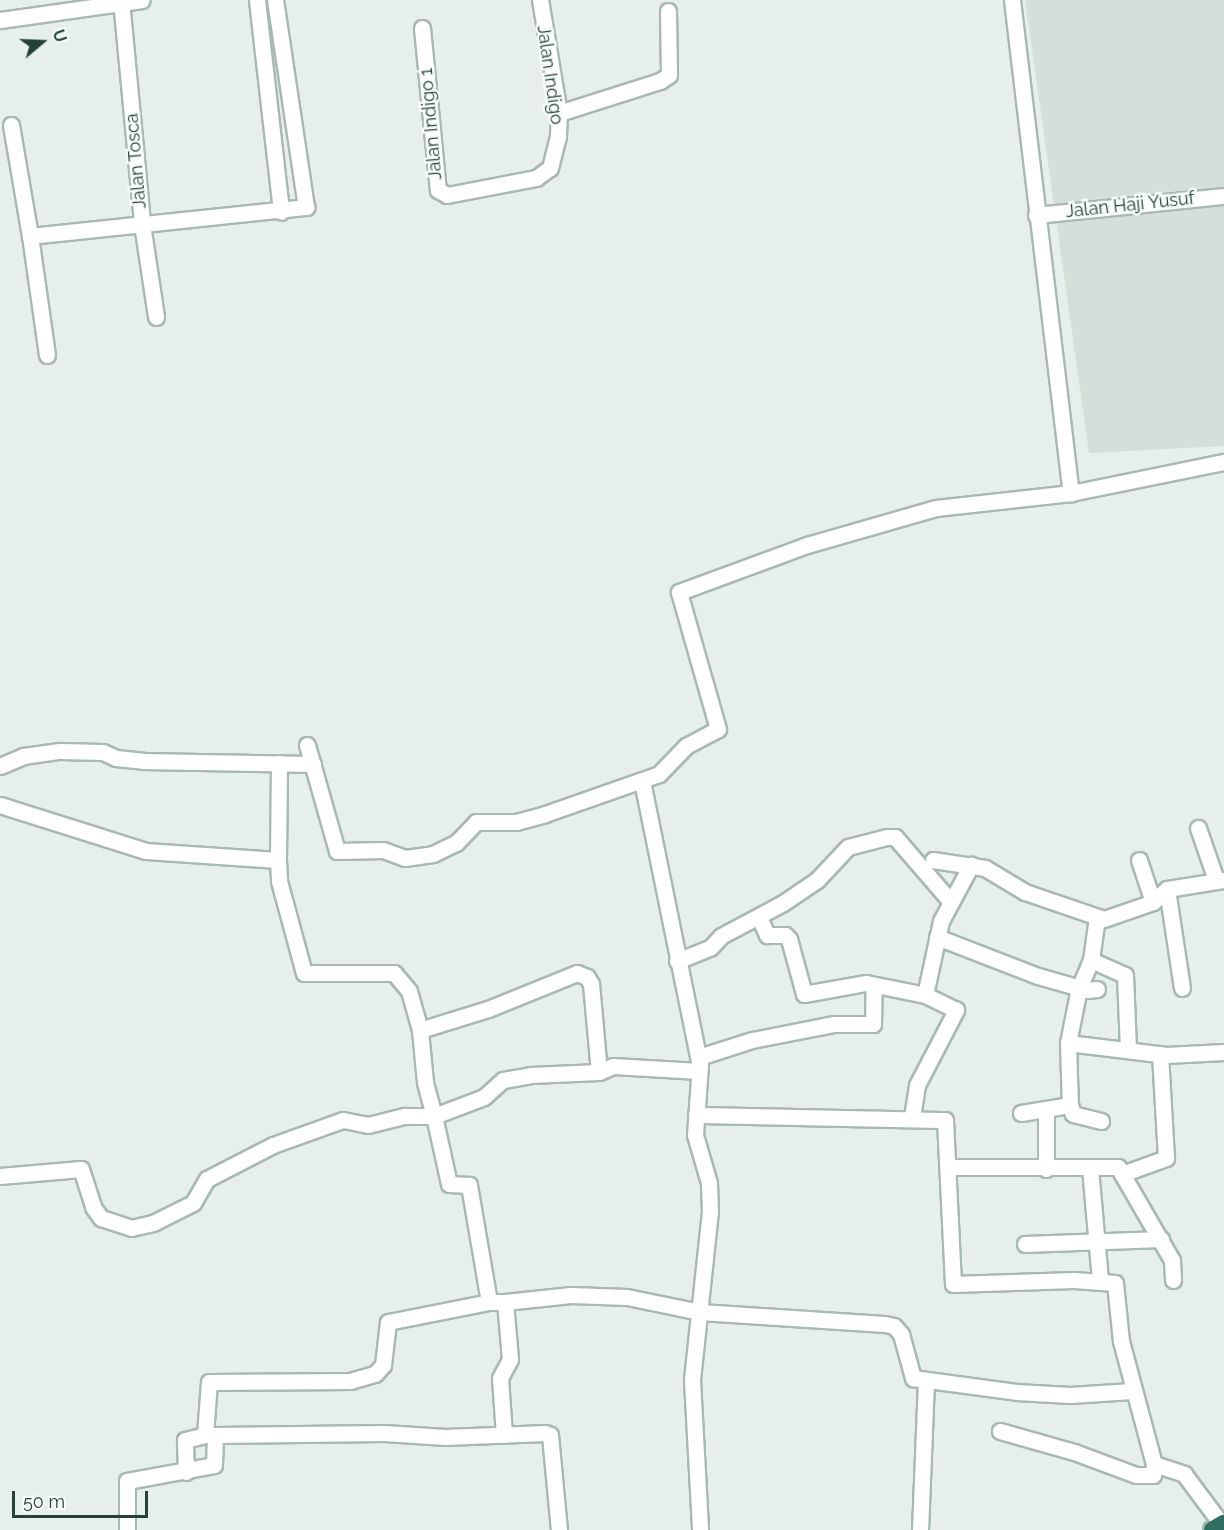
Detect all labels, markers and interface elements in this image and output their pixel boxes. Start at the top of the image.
north arrow [12,12,72,72]
street label: Jalan Indigo [532,24,568,126]
text: U [49,27,70,45]
street label: Jalan Indigo 1 [415,67,447,181]
street label: Jalan Tosca [121,112,151,210]
street label: Jalan Haji Yusuf [1064,187,1196,223]
scale bar [15,1479,152,1517]
text: 50 m [23,1491,65,1512]

